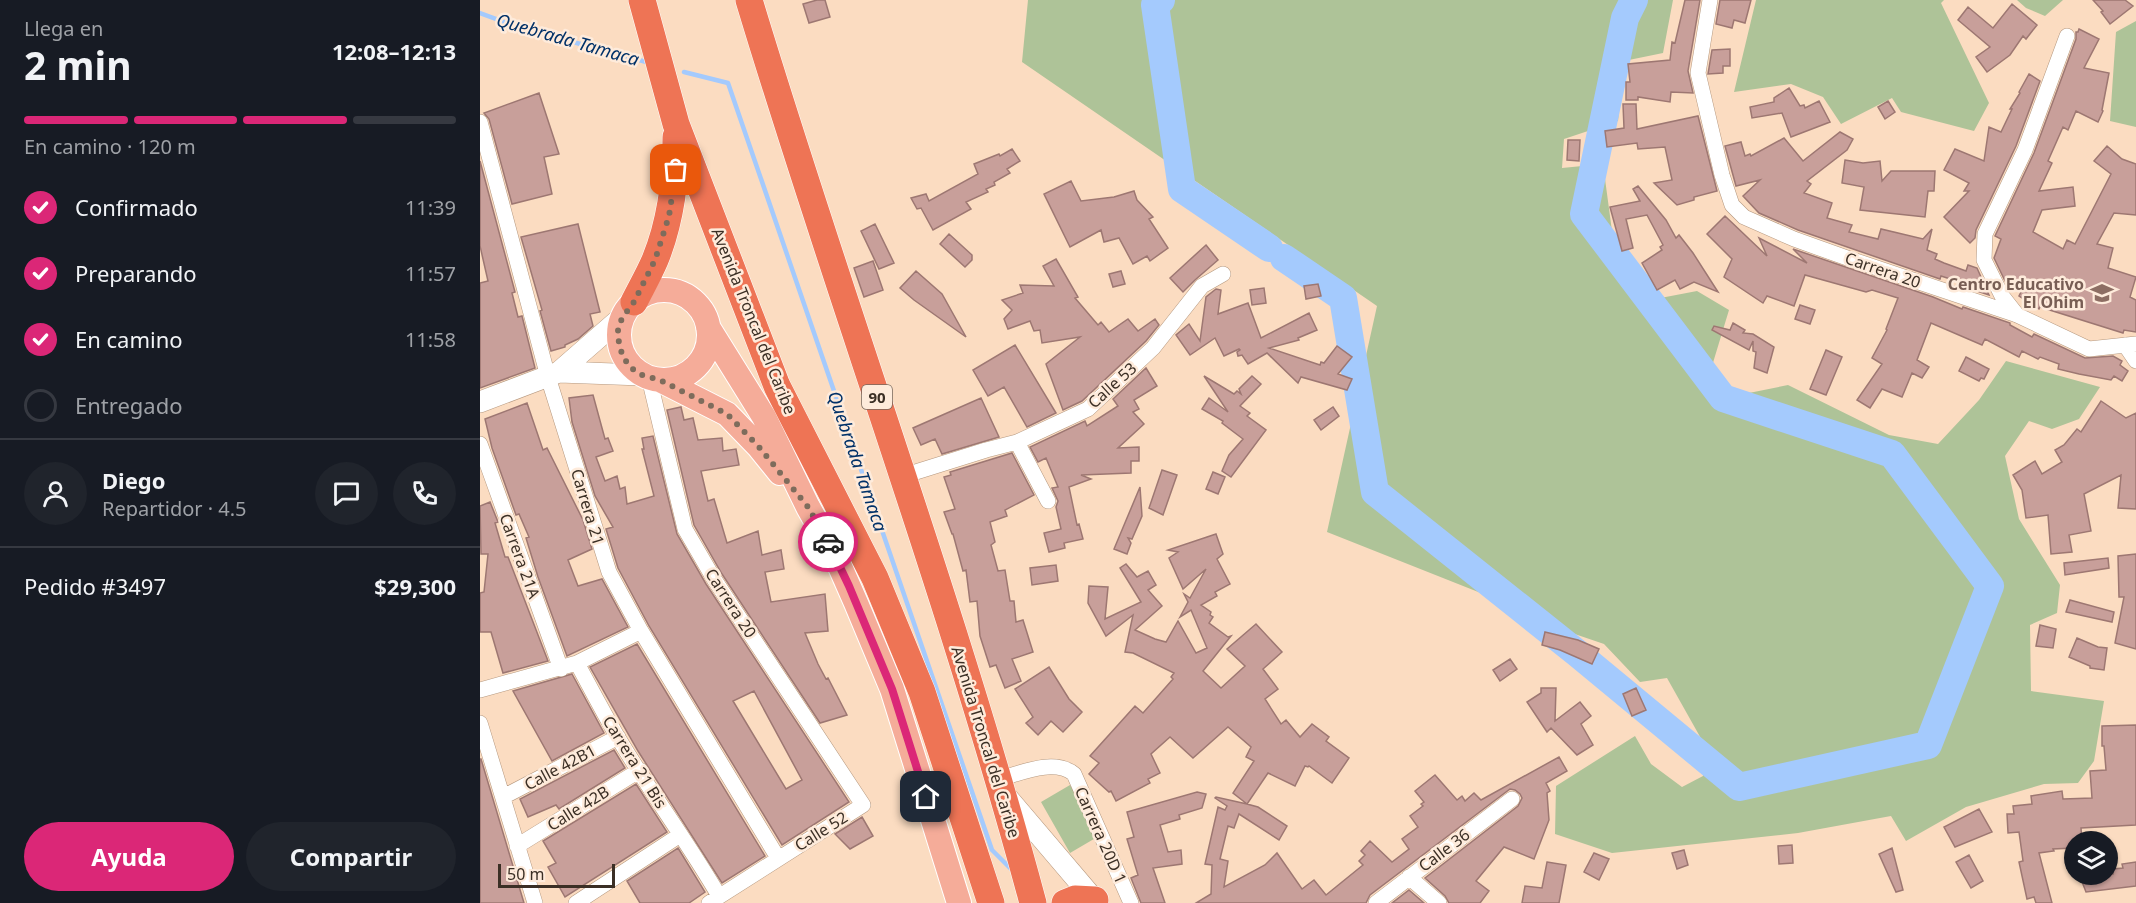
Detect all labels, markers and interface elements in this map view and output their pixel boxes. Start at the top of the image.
water label: Quebrada Tamaca [494,7,642,71]
text: Llega en [24,15,103,42]
text: 12:08–12:13 [332,36,456,66]
text: 2 min [24,38,131,91]
text: En camino · 120 m [24,133,196,160]
pin [650,144,701,195]
icon: bag [659,153,692,186]
icon: check [24,191,57,224]
text: Confirmado [75,192,198,222]
text: 11:39 [405,194,456,221]
street label: Avenida Troncal del Caribe [707,225,801,417]
street label: Carrera 20 [1842,247,1924,293]
icon: check [24,257,57,290]
text: Preparando [75,258,197,288]
text: 11:57 [405,260,456,287]
place label: Centro Educativo El Ohim [1948,273,2084,313]
school or university icon: Centro Educativo El Ohim [2089,280,2115,306]
icon: check [24,323,57,356]
text: En camino [75,324,183,354]
text: 11:58 [405,326,456,353]
street label: Calle 53 [1083,357,1141,413]
road number: 90 [862,385,892,409]
water label: Quebrada Tamaca [823,387,893,535]
text: Entregado [75,390,183,420]
button: person [24,462,87,525]
button: chat [315,462,378,525]
button: phone [393,462,456,525]
text: Diego [102,465,165,495]
street label: Carrera 21 [566,466,610,548]
text: Repartidor · 4.5 [102,495,247,522]
street label: Carrera 21A [494,510,546,602]
courier [798,512,858,572]
icon: car [812,526,845,559]
street label: Carrera 20 [700,564,762,642]
text: Pedido #3497 [24,571,166,601]
text: $29,300 [374,571,456,601]
street label: Avenida Troncal del Caribe [946,644,1026,840]
street label: Carrera 21 Bis [598,712,672,812]
street label: Calle 42B1 [520,739,600,795]
pin [900,771,951,822]
street label: Calle 42B [543,780,613,836]
icon: home [909,780,942,813]
street label: Carrera 20D 1 [1070,783,1132,887]
street label: Calle 52 [790,806,852,856]
button: Ayuda [24,822,234,891]
button: Compartir [246,822,456,891]
street label: Calle 36 [1414,824,1474,876]
map controls [2064,831,2118,885]
button: layers [2064,831,2118,885]
scale bar [498,861,615,888]
text: 50 m [507,863,544,885]

